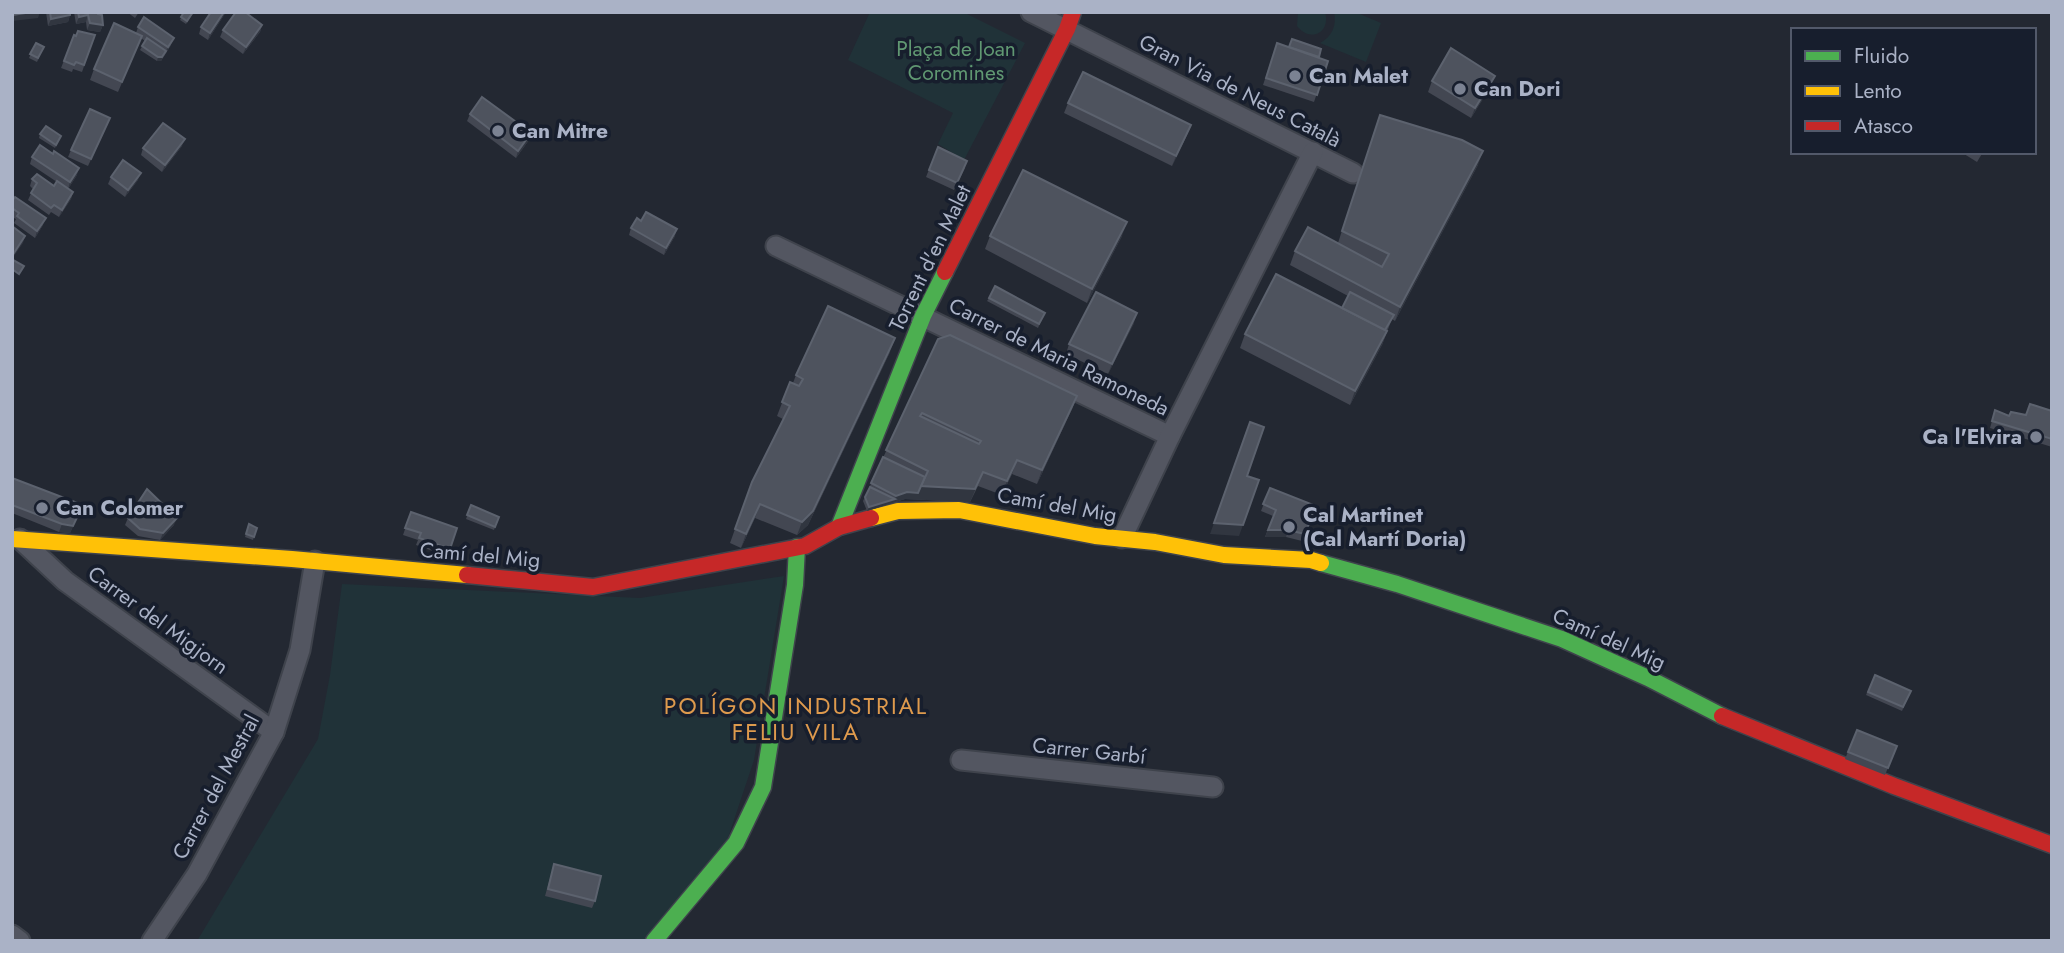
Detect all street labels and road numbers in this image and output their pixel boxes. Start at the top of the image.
street label: Gran Via de Neus Català [1134,27,1346,155]
street label: Torrent d'en Malet [882,180,978,336]
street label: Carrer de Maria Ramoneda [944,291,1174,423]
street label: Camí del Mig [995,480,1119,530]
street label: Camí del Mig [418,535,542,575]
street label: Carrer del Migjorn [81,559,235,681]
street label: Camí del Mig [1548,601,1670,677]
street label: Carrer del Mestral [165,709,267,865]
street label: Carrer Garbí [1031,730,1149,772]

